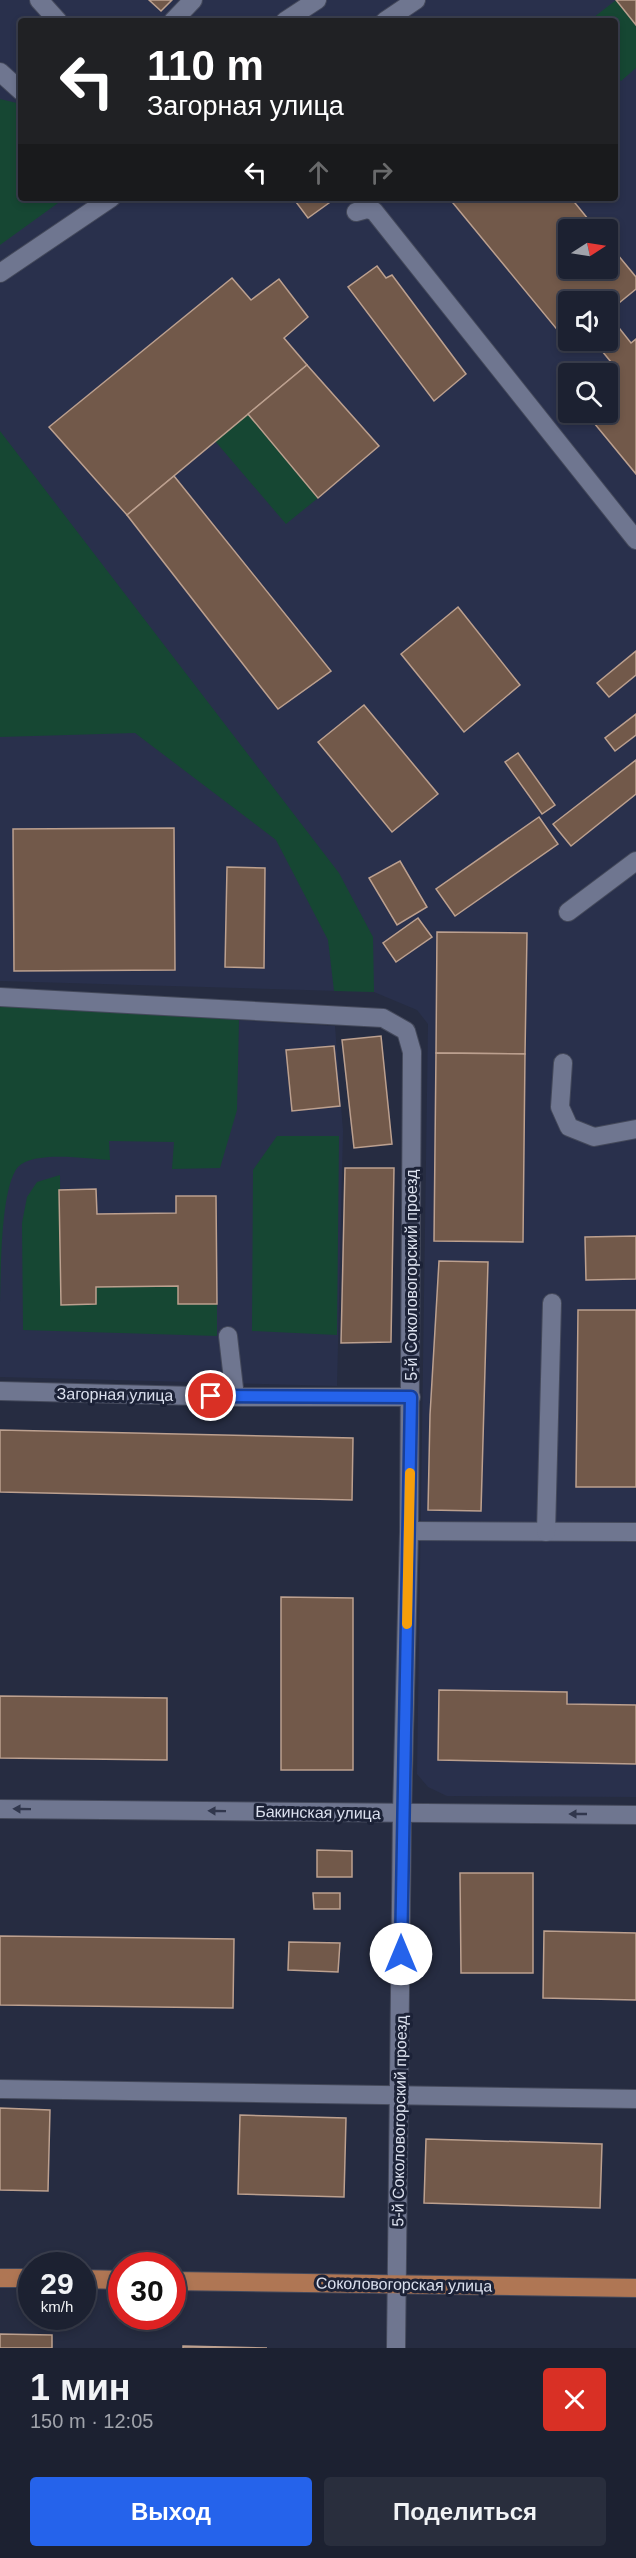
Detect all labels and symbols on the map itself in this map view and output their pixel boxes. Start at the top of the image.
north arrow [558,219,618,279]
street label: 5-й Соколовогорский проезд [403,1169,420,1381]
pin [185,1370,236,1421]
street label: Загорная улица [57,1385,174,1404]
street label: Бакинская улица [255,1803,381,1822]
one-way arrow [13,1804,32,1814]
one-way arrow [208,1806,227,1816]
one-way arrow [568,1809,587,1819]
position arrow [369,1922,433,1986]
street label: 5-й Соколовогорский проезд [389,2015,410,2227]
speed limit sign: 30 [108,2252,186,2330]
street label: Соколовогорская улица [316,2274,492,2295]

